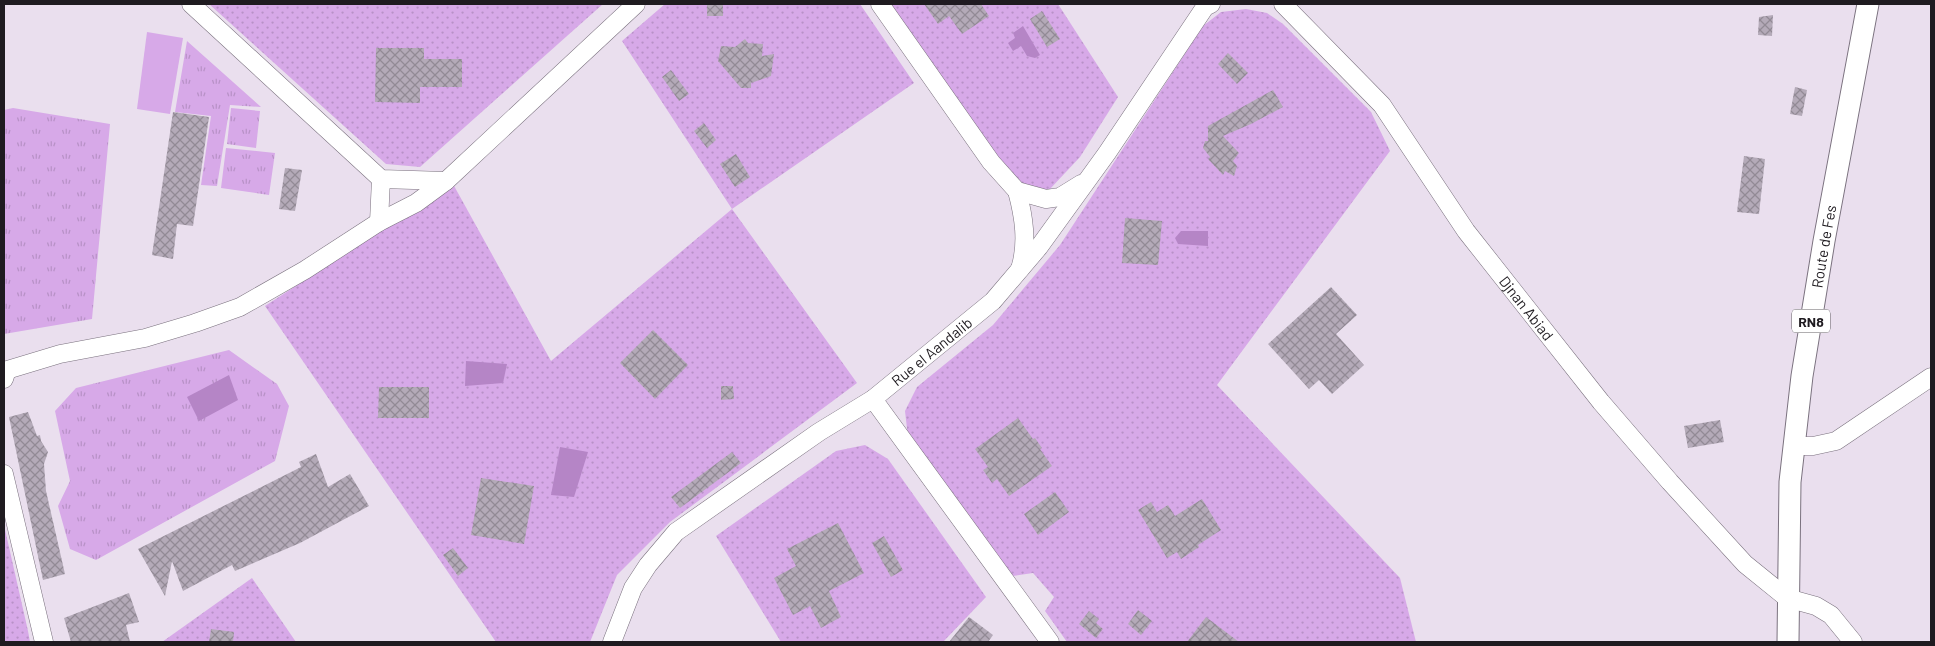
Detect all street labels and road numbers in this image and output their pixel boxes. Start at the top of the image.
street label: Route de Fes [1807,204,1840,289]
street label: Djnan Abiad [1496,272,1558,344]
road number: RN8 [1792,310,1830,332]
street label: Rue el Aandalib [888,313,975,389]

